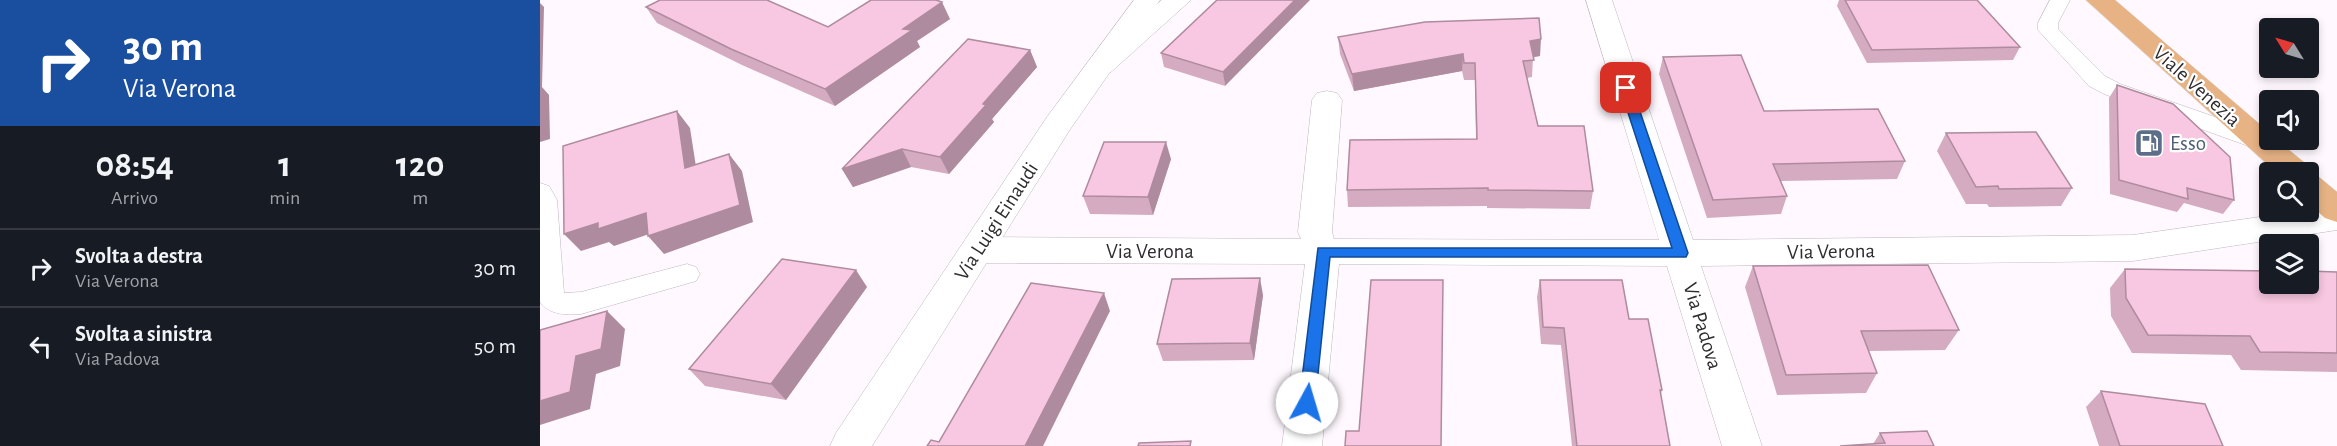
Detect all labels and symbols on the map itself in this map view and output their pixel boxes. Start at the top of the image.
north arrow [2259,18,2319,78]
street label: Viale Venezia [2149,42,2245,131]
pin [1600,62,1651,113]
fuel station icon: Esso [2133,127,2165,159]
place label: Esso [2170,133,2206,154]
street label: Via Luigi Einaudi [951,159,1042,284]
street label: Via Verona [1787,240,1876,263]
street label: Via Verona [1106,241,1194,262]
street label: Via Padova [1679,280,1726,372]
position arrow [1275,371,1339,435]

